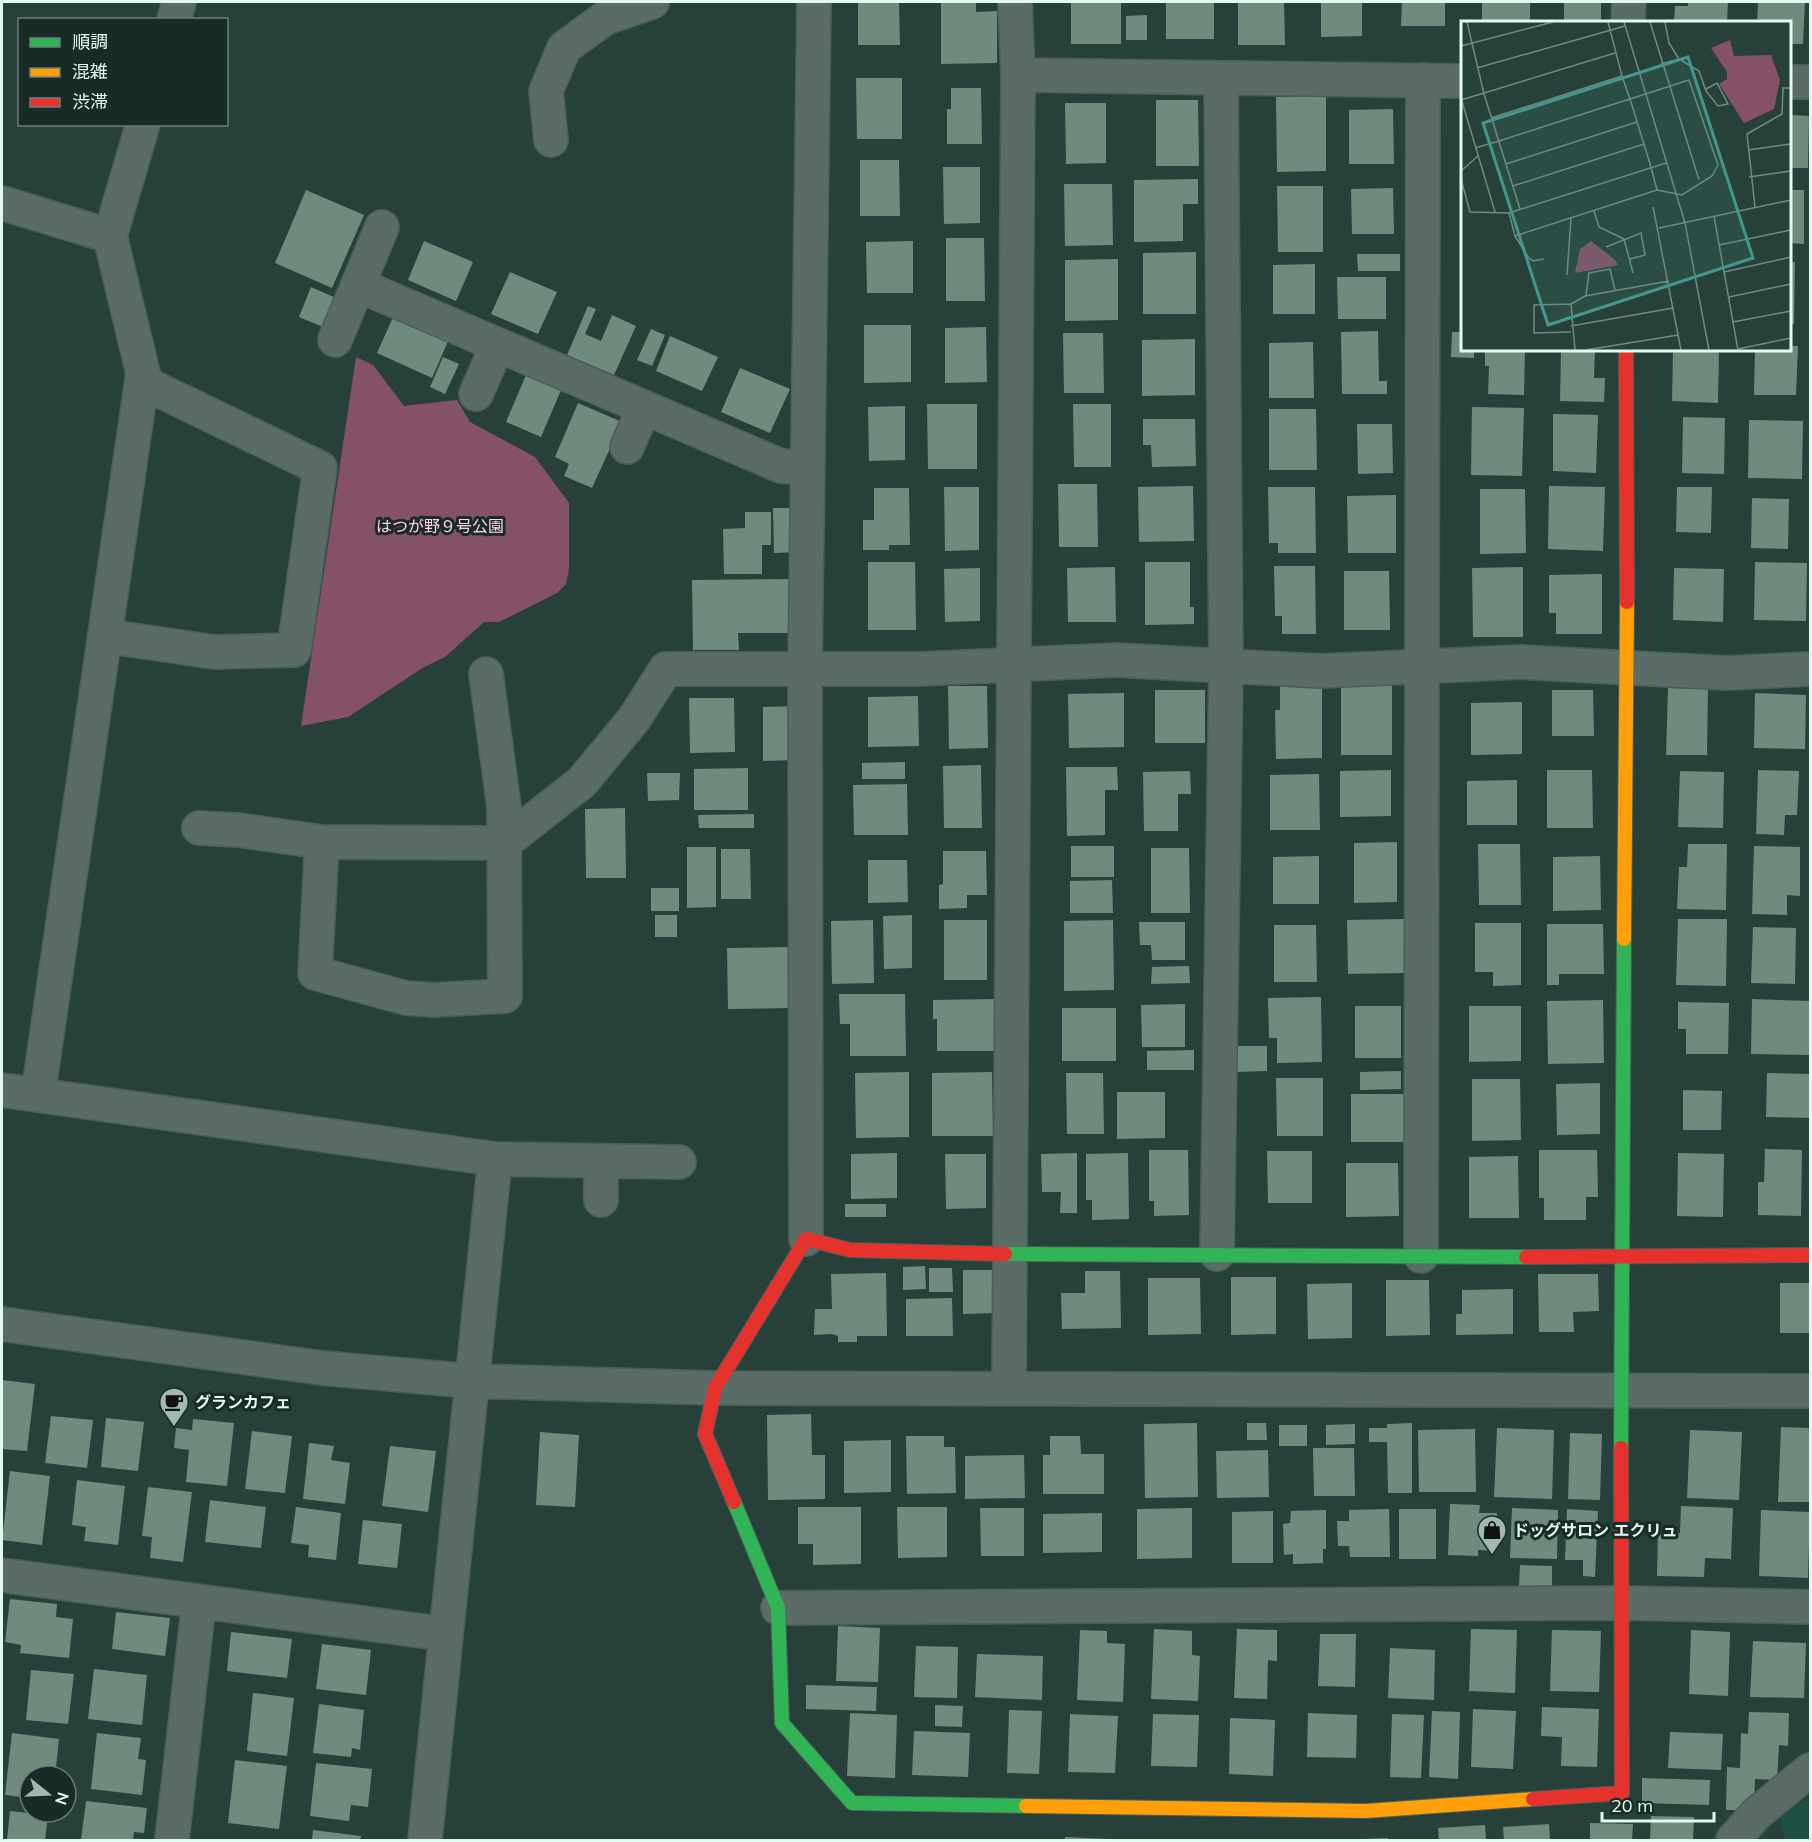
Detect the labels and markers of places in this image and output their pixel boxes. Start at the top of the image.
cafe icon: グランカフェ [158,1386,190,1428]
place label: グランカフェ [195,1392,291,1412]
shop icon: ドッグサロン エクリュ [1476,1514,1508,1556]
place label: ドッグサロン エクリュ [1513,1520,1677,1540]

